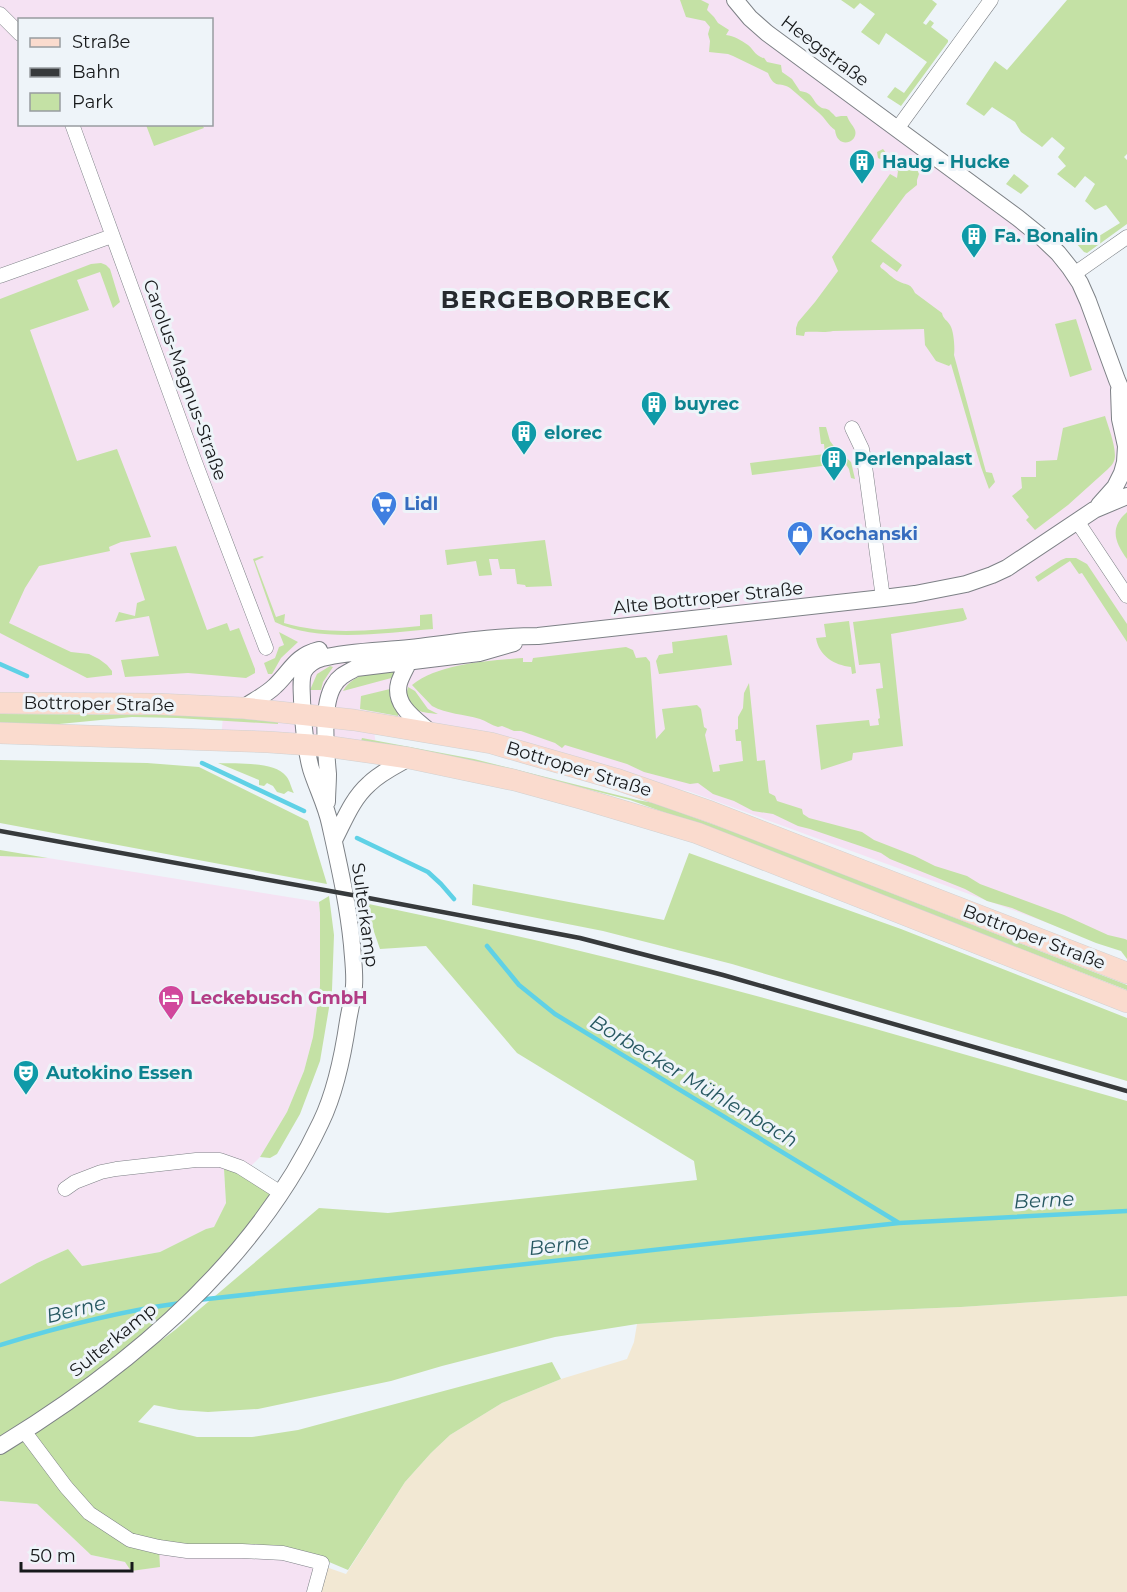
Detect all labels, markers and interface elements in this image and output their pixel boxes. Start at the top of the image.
street label: Heegstraße [777,11,874,91]
legend [18,18,213,126]
text: Straße [72,31,131,53]
text: Bahn [72,61,121,83]
text: Park [72,91,113,113]
building icon: Haug - Hucke [847,147,877,185]
place label: Haug - Hucke [882,151,1010,173]
building icon: Fa. Bonalin [959,221,989,259]
place label: Fa. Bonalin [994,225,1099,247]
street label: Carolus-Magnus-Straße [138,277,232,484]
district label: BERGEBORBECK [441,285,671,314]
building icon: buyrec [639,389,669,427]
place label: buyrec [674,393,740,415]
building icon: elorec [509,418,539,456]
place label: elorec [544,422,603,444]
building icon: Perlenpalast [819,444,849,482]
place label: Perlenpalast [854,448,973,470]
supermarket icon: Lidl [369,489,399,527]
place label: Lidl [404,493,438,515]
shop icon: Kochanski [785,519,815,557]
place label: Kochanski [820,523,918,545]
street label: Alte Bottroper Straße [612,577,804,619]
street label: Bottroper Straße [23,692,175,716]
street label: Bottroper Straße [504,736,654,802]
street label: Sulterkamp [347,861,383,969]
street label: Bottroper Straße [960,900,1108,974]
hotel icon: Leckebusch GmbH [156,983,186,1021]
place label: Leckebusch GmbH [190,987,368,1009]
water label: Borbecker Mühlenbach [586,1009,802,1153]
theatre icon: Autokino Essen [11,1058,41,1096]
place label: Autokino Essen [45,1062,193,1084]
water label: Berne [1013,1186,1075,1214]
water label: Berne [528,1230,590,1260]
water label: Berne [44,1290,108,1328]
street label: Sulterkamp [65,1298,161,1382]
scale bar [21,1535,132,1573]
text: 50 m [30,1545,76,1567]

